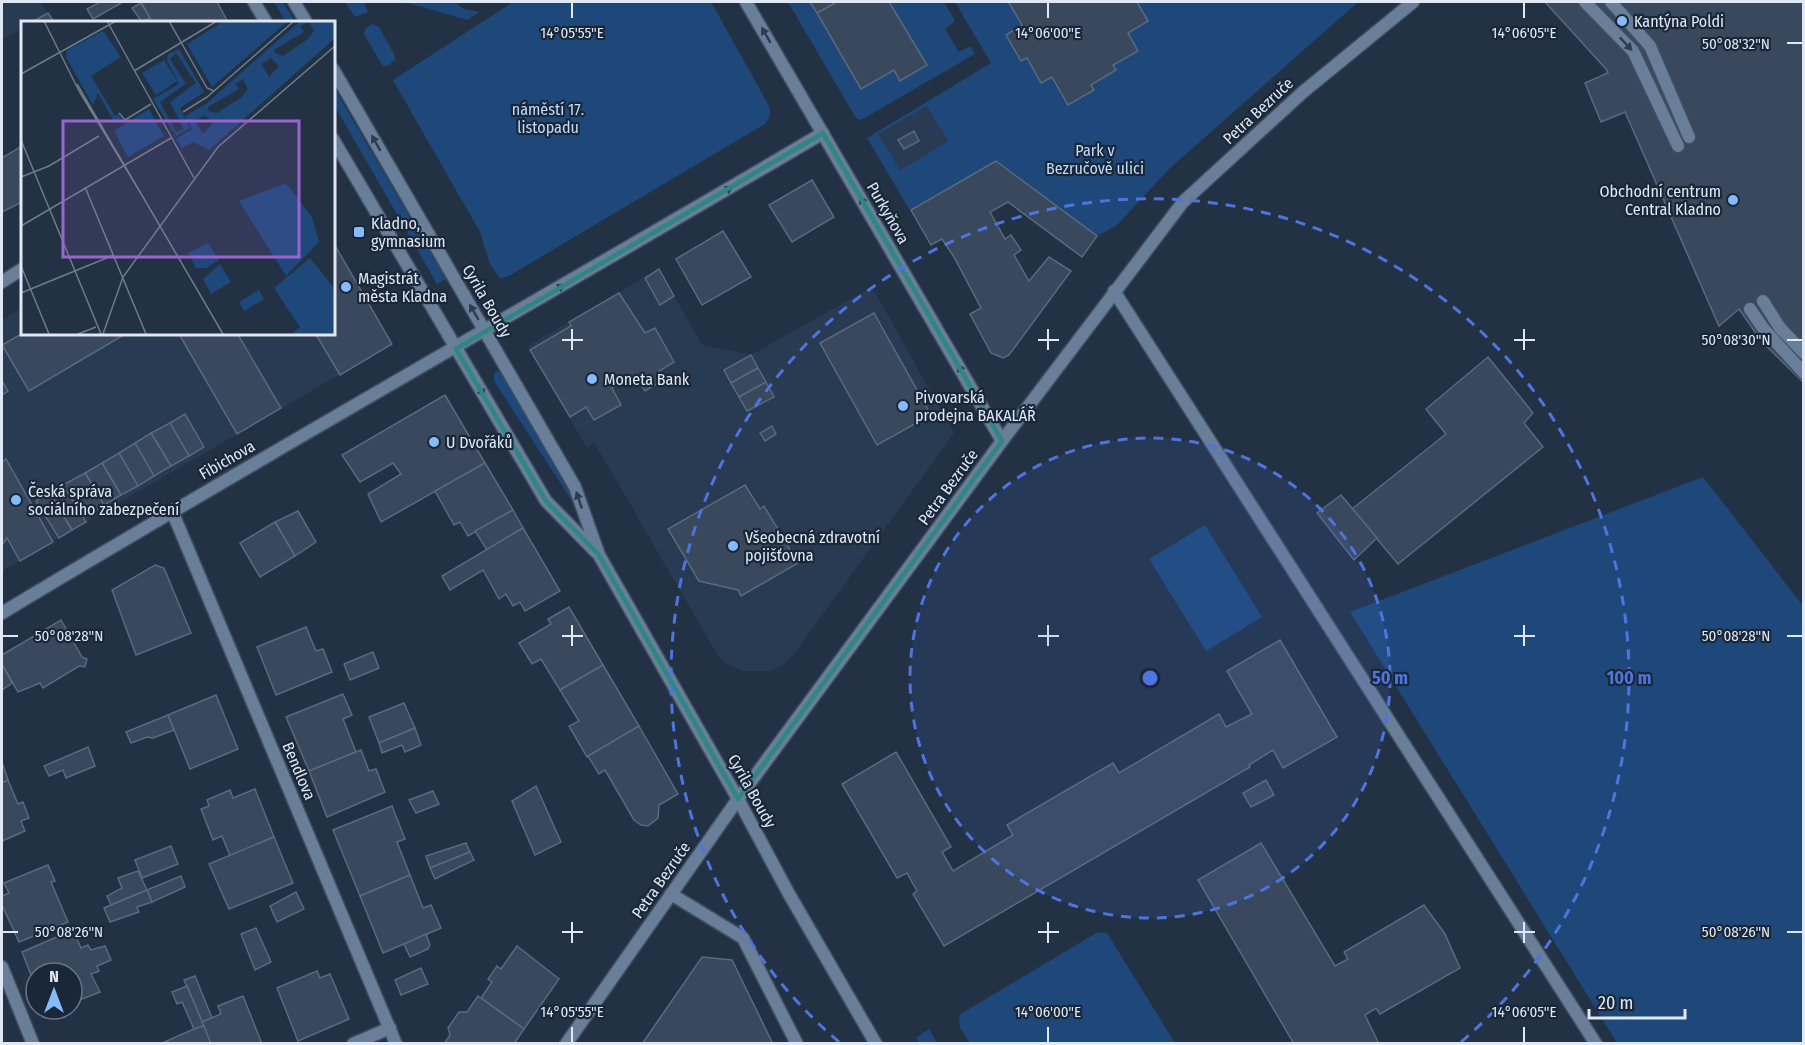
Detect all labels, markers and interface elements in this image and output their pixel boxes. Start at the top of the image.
place label: Kantýna Poldi [1634,12,1724,31]
marker: Kantýna Poldi [1615,14,1629,28]
inset map [21,21,334,334]
text: 14°05'55"E [540,24,604,42]
text: 14°06'00"E [1015,24,1081,42]
text: 14°06'05"E [1492,24,1556,42]
one-way arrow [760,27,771,43]
text: 50°08'32"N [1702,35,1770,53]
one-way arrow [1618,36,1632,50]
street label: Petra Bezruče [1219,74,1297,148]
park label: náměstí 17. listopadu [512,100,584,137]
one-way arrow [371,134,381,151]
park label: Park v Bezručově ulici [1046,141,1144,178]
street label: Purkyňova [863,179,913,247]
place label: Obchodní centrum Central Kladno [1600,182,1721,219]
one-way arrow [717,185,733,196]
marker: Obchodní centrum Central Kladno [1726,193,1740,207]
one-way arrow [859,195,869,212]
place label: Kladno, gymnasium [371,214,446,251]
marker: Kladno, gymnasium [352,225,366,239]
street label: Cyrila Boudy [459,261,516,342]
place label: Magistrát města Kladna [358,269,447,306]
marker: Magistrát města Kladna [339,280,353,294]
one-way arrow [549,284,565,295]
one-way arrow [469,303,479,320]
text: 50°08'30"N [1701,331,1771,349]
one-way arrow [957,363,967,380]
place label: Moneta Bank [604,370,690,389]
marker: Moneta Bank [585,372,599,386]
one-way arrow [475,381,485,398]
place label: Pivovarská prodejna BAKALÁŘ [915,388,1036,425]
marker: Pivovarská prodejna BAKALÁŘ [896,399,910,413]
place label: U Dvořáků [446,433,513,452]
marker: U Dvořáků [427,435,441,449]
street label: Fibichova [196,436,258,484]
street label: Petra Bezruče [914,445,982,529]
place label: Česká správa sociálního zabezpečení [28,481,179,519]
one-way arrow [574,491,584,509]
marker: Česká správa sociálního zabezpečení [9,493,23,507]
place label: Všeobecná zdravotní pojišťovna [745,528,880,565]
marker: Všeobecná zdravotní pojišťovna [726,539,740,553]
text: 50°08'28"N [35,627,103,645]
text: 50°08'28"N [1702,627,1770,645]
text: 50 m [1372,667,1408,689]
text: 100 m [1607,667,1651,689]
centre of rings [1140,668,1160,688]
street label: Bendlova [278,739,320,803]
street label: Cyrila Boudy [724,751,780,832]
street label: Petra Bezruče [628,838,694,922]
text: 50°08'26"N [35,923,103,941]
text: 50°08'26"N [1702,923,1770,941]
north arrow [24,961,84,1021]
text: N [49,967,59,986]
scale bar [1589,982,1685,1020]
text: 20 m [1598,992,1633,1014]
text: 14°05'55"E [540,1003,604,1021]
text: 14°06'00"E [1015,1003,1081,1021]
text: 14°06'05"E [1492,1003,1556,1021]

